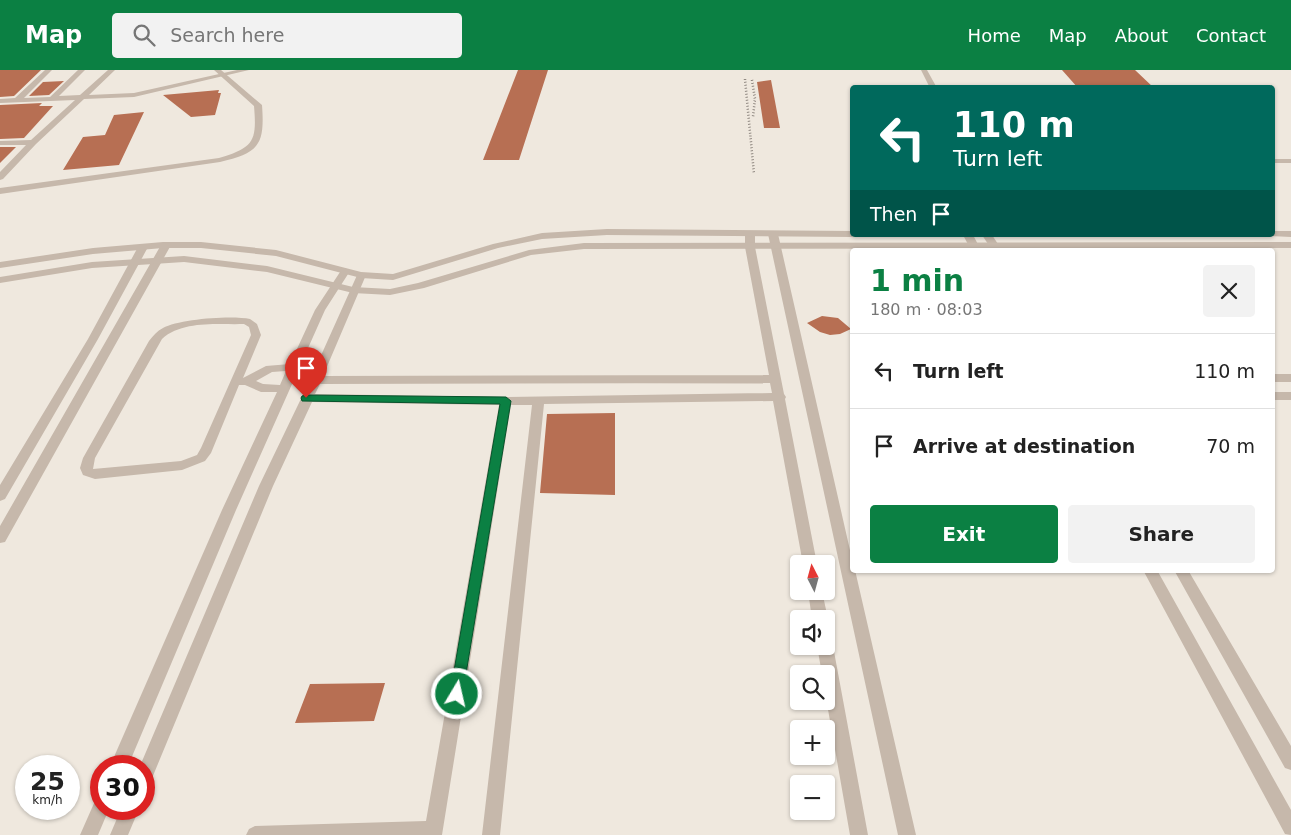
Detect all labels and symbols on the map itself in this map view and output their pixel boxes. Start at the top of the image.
pin [285,347,327,398]
north arrow [790,555,835,600]
position arrow [430,667,482,719]
speed limit sign: 30 [90,755,155,820]

